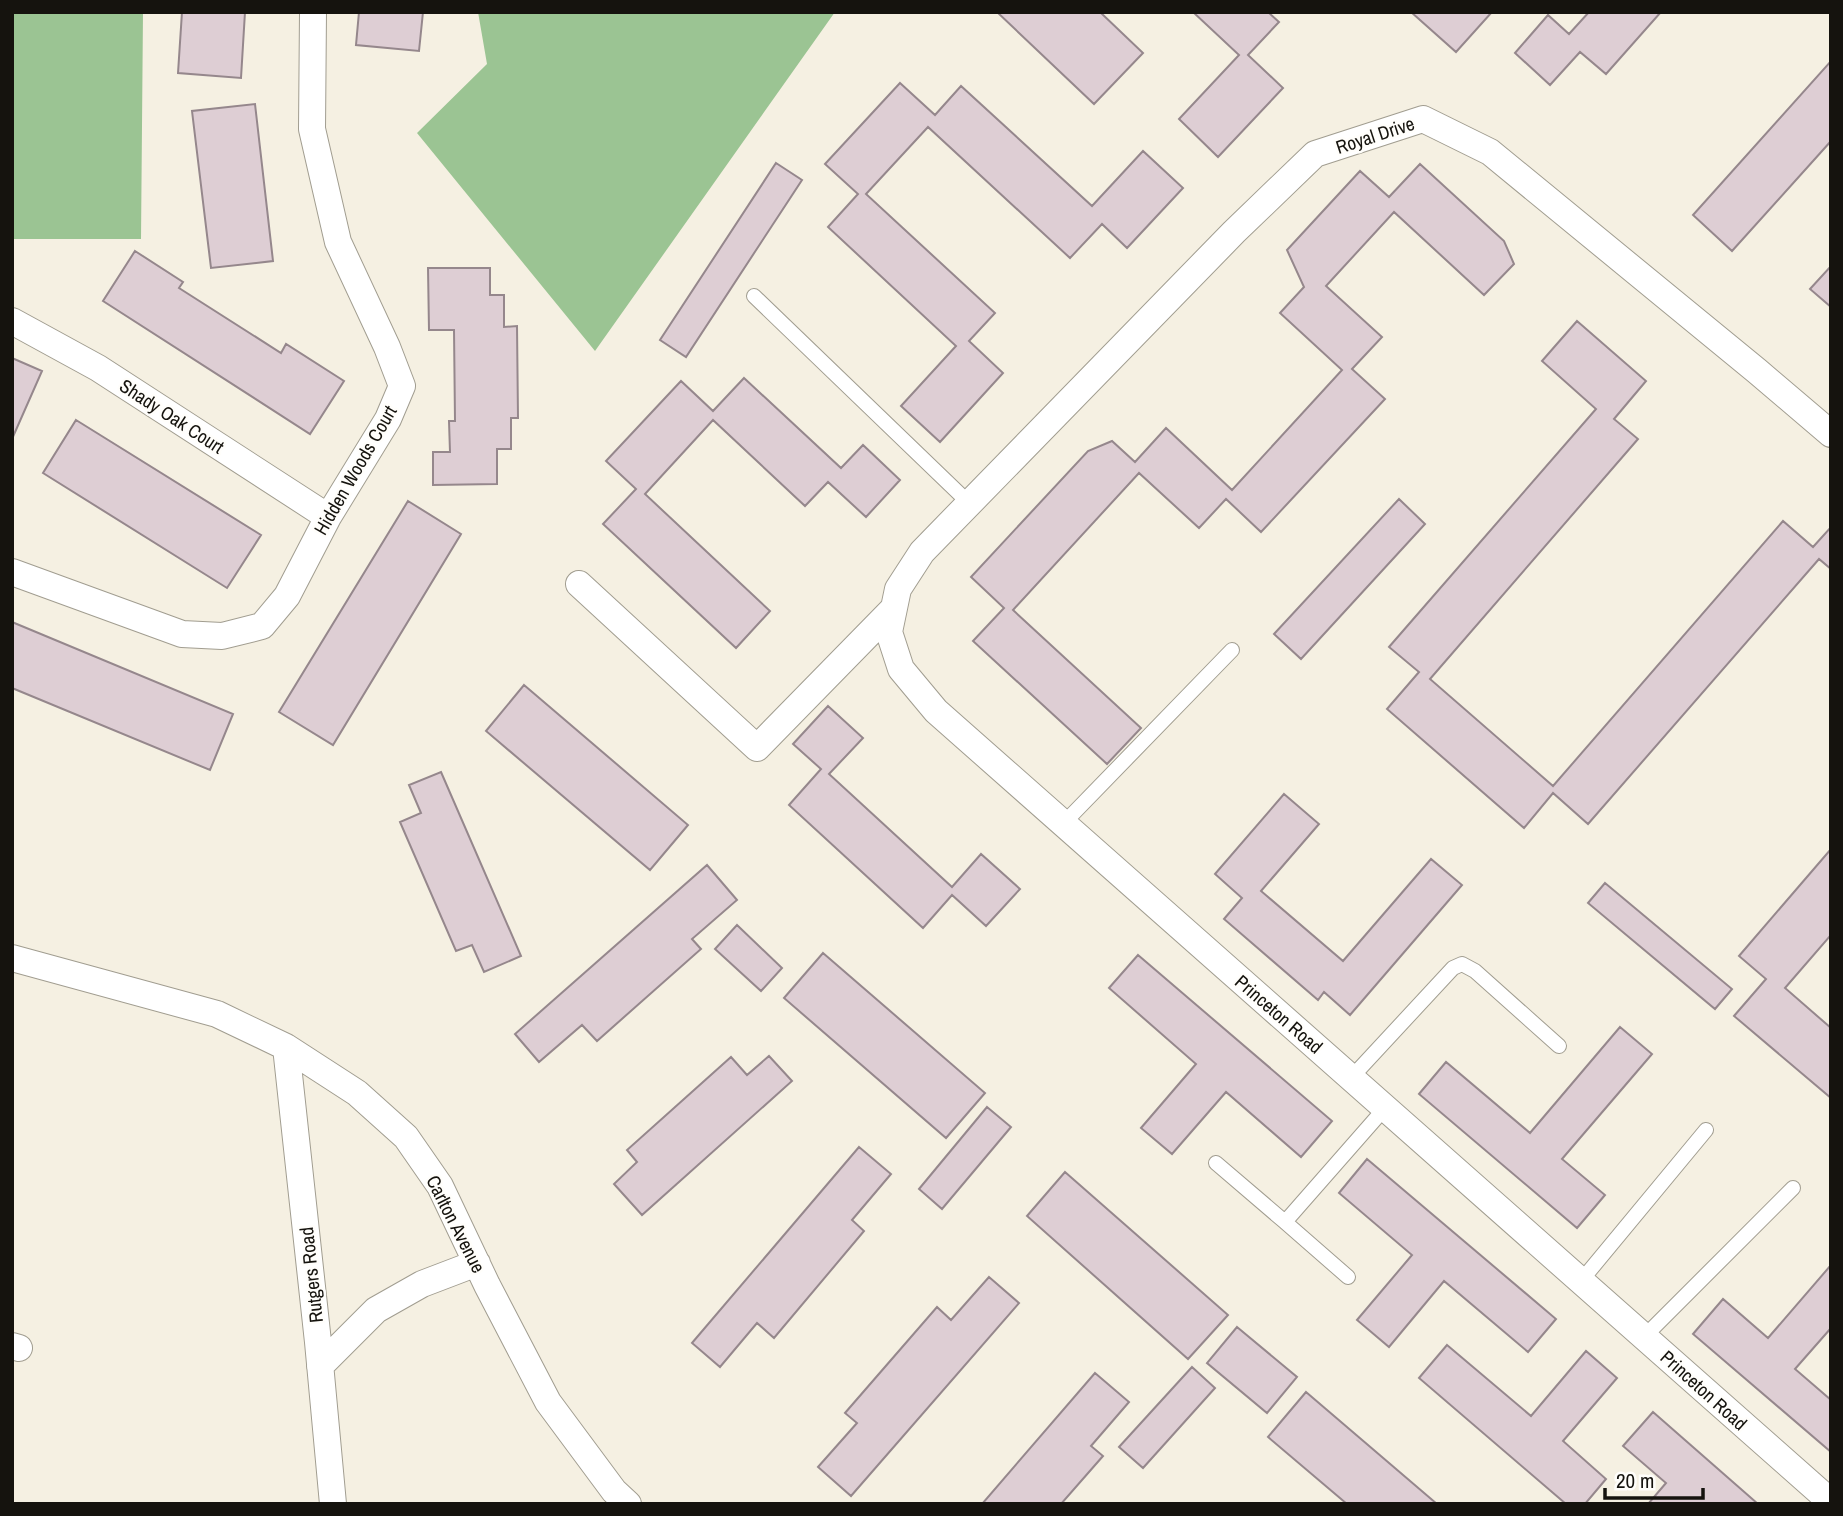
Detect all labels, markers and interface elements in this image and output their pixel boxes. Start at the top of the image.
street label: Royal Drive [1332,110,1418,160]
street label: Shady Oak Court [115,373,230,460]
street label: Hidden Woods Court [307,400,403,539]
street label: Princeton Road [1230,969,1328,1059]
street label: Carlton Avenue [420,1171,492,1277]
street label: Rutgers Road [293,1226,329,1324]
street label: Princeton Road [1655,1344,1753,1436]
scale bar [1605,1456,1703,1500]
text: 20 m [1616,1466,1654,1495]

